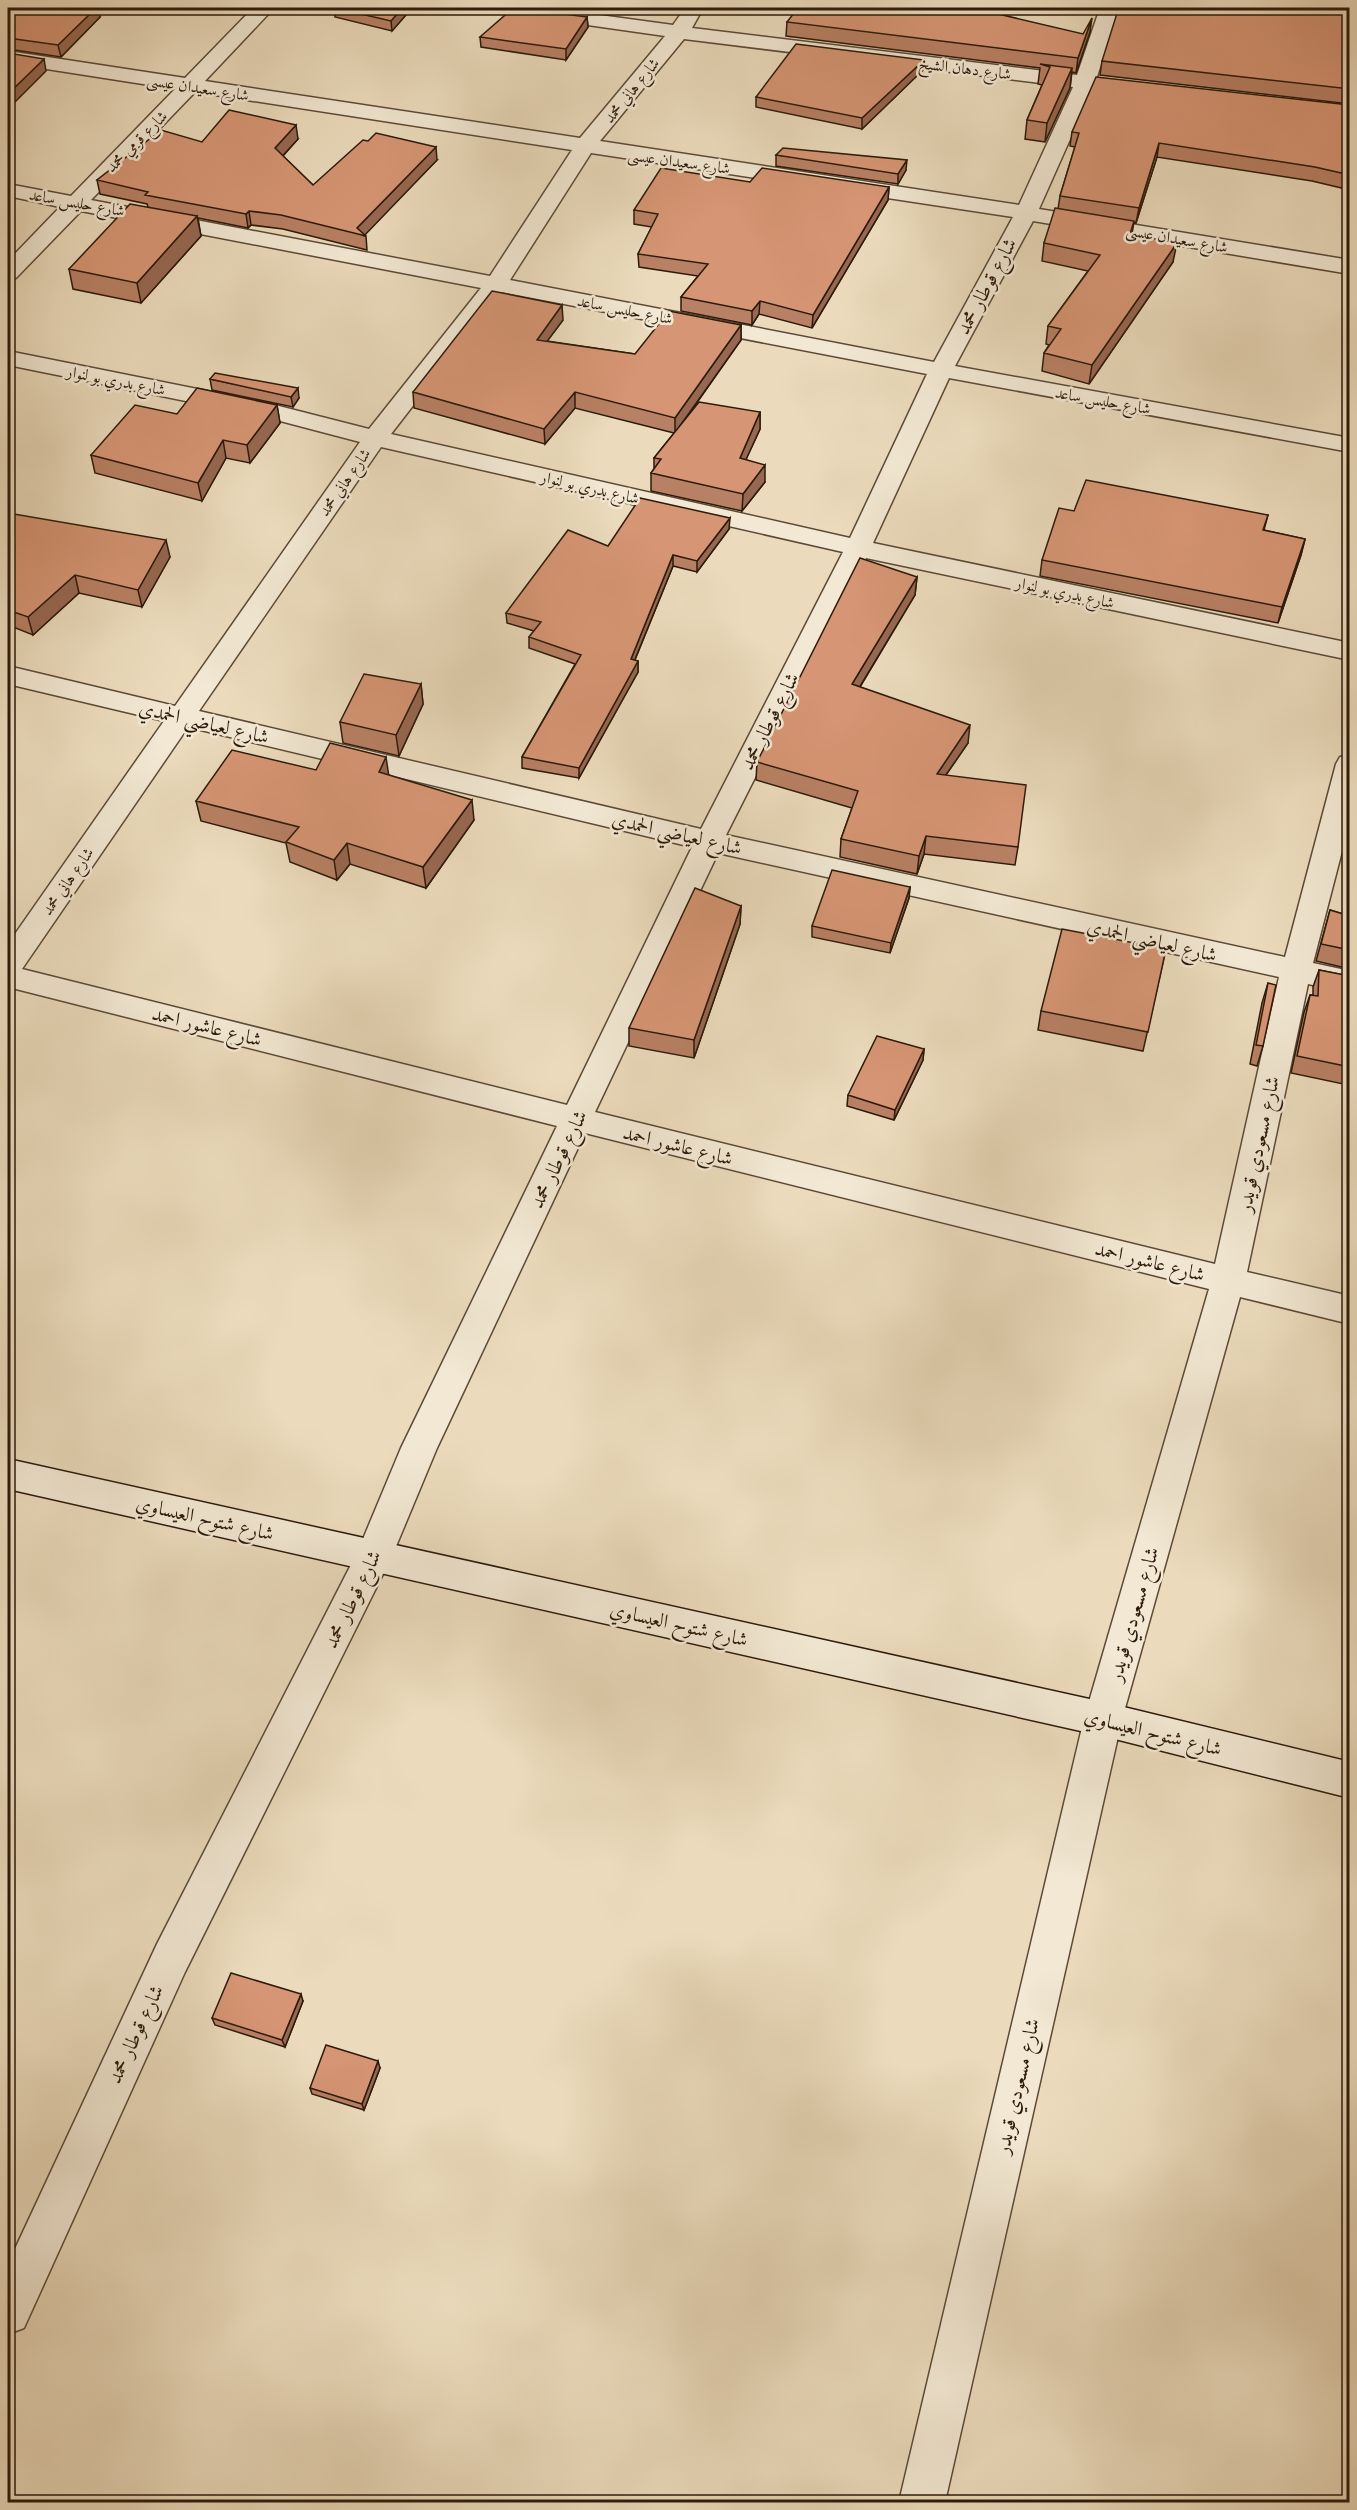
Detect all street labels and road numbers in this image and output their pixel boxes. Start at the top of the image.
street label: شارع دهان الشيخ [917,52,1012,89]
street label: شارع هاني محمد [599,53,666,129]
street label: شارع سعيدان عيسى [145,69,251,109]
street label: شارع قرمي محمد [101,106,174,179]
street label: شارع سعيدان عيسى [626,144,731,182]
street label: شارع حليس ساعد [27,184,126,224]
street label: شارع سعيدان عيسى [1124,219,1230,261]
street label: شارع قوطار محمد [950,234,1027,341]
street label: شارع حليس ساعد [575,290,674,332]
street label: شارع بدري بو لنوار [62,360,167,403]
street label: شارع حليس ساعد [1053,382,1152,422]
street label: شارع هاني محمد [313,444,378,522]
street label: شارع بدري بو لنوار [536,466,641,512]
street label: شارع بدري بو لنوار [1011,571,1116,616]
street label: شارع قوطار محمد [734,668,809,776]
street label: شارع لعياضي الحمدي [135,695,271,755]
street label: شارع لعياضي الحمدي [608,806,744,866]
street label: شارع هاني محمد [36,843,101,921]
street label: شارع لعياضي الحمدي [1083,913,1219,973]
street label: شارع عاشور احمد [148,1001,264,1057]
street label: شارع مسعودي قويدر [1231,1074,1290,1217]
street label: شارع قوطار محمد [524,1106,597,1215]
street label: شارع عاشور احمد [619,1120,735,1176]
street label: شارع عاشور احمد [1091,1236,1207,1292]
street label: شارع شتوح العيساوي [132,1490,276,1551]
street label: شارع مسعودي قويدر [1102,1544,1169,1687]
street label: شارع قوطار محمد [318,1546,391,1655]
street label: شارع شتوح العيساوي [606,1596,750,1657]
street label: شارع شتوح العيساوي [1080,1703,1224,1767]
street label: شارع قوطار محمد [102,1981,174,2090]
street label: شارع مسعودي قويدر [989,2016,1050,2159]

